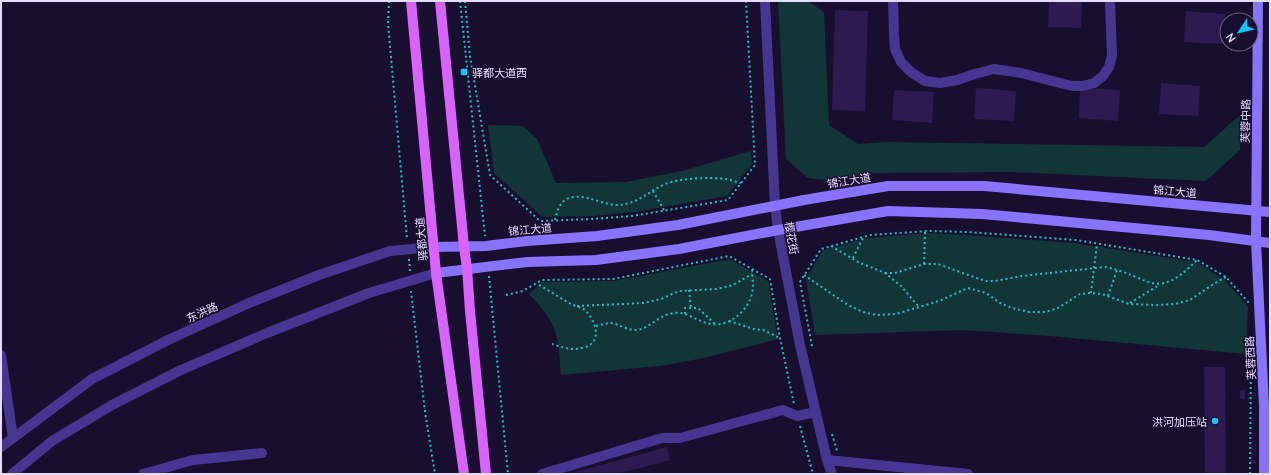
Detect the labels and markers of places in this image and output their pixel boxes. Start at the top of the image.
place label: 驿都大道西 [472,65,527,80]
marker: 驿都大道西 [459,67,469,77]
place label: 洪河加压站 [1152,414,1207,429]
marker: 洪河加压站 [1210,416,1220,426]

